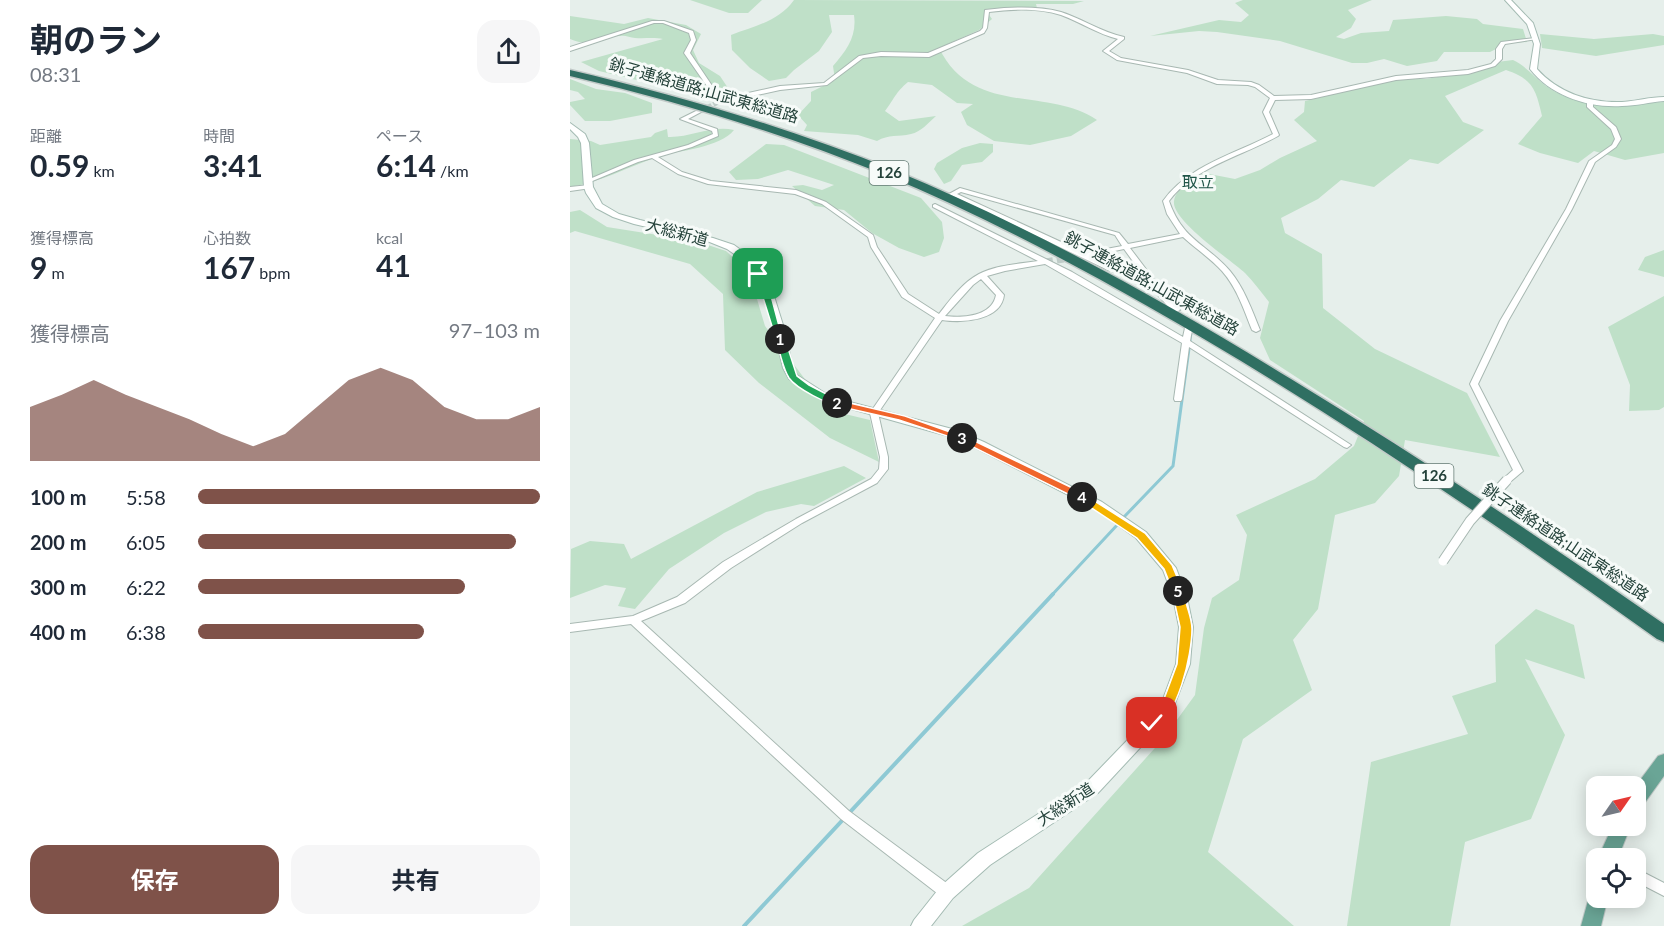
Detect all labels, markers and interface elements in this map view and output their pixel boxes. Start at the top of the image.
text: 朝のラン [30,19,162,59]
button: share [477,20,540,83]
street label: 銚子連絡道路;山武東総道路 [607,53,801,126]
text: 08:31 [30,62,81,86]
text: 距離 [30,126,62,145]
text: 時間 [203,126,235,145]
text: ペース [376,126,423,145]
text: 0.59 [30,147,89,183]
text: 3:41 [203,147,263,183]
text: 6:14 [376,147,436,183]
text: km [89,161,115,180]
text: /km [436,161,469,180]
road number: 126 [870,161,908,185]
district label: 取立 [1182,172,1214,191]
street label: 大総新道 [644,214,711,249]
street label: 銚子連絡道路;山武東総道路 [1062,227,1243,338]
text: 獲得標高 [30,228,94,247]
text: 心拍数 [203,228,251,247]
text: kcal [376,228,403,247]
text: 41 [376,247,411,283]
pin [732,248,783,299]
text: 9 [30,249,47,285]
text: 167 [203,249,255,285]
icon: arrive [741,257,774,290]
text: m [47,263,65,282]
text: bpm [255,263,290,282]
text: 97–103 m [449,318,540,342]
text: 獲得標高 [30,321,110,345]
pin: 1 [765,324,795,354]
text: 1 [775,329,785,348]
pin: 2 [822,388,852,418]
text: 2 [832,393,842,412]
pin: 3 [947,423,977,453]
text: 3 [957,428,967,447]
road number: 126 [1414,464,1454,488]
street label: 銚子連絡道路;山武東総道路 [1480,479,1653,604]
pin: 4 [1067,482,1097,512]
text: 100 m [30,485,86,509]
text: 5:58 [126,485,166,509]
text: 4 [1077,487,1087,506]
text: 200 m [30,530,86,554]
text: 6:05 [126,530,166,554]
text: 300 m [30,575,86,599]
text: 6:22 [126,575,166,599]
pin: 5 [1163,576,1193,606]
text: 5 [1173,581,1183,600]
text: 400 m [30,620,86,644]
text: 6:38 [126,620,166,644]
pin [1126,697,1177,748]
icon: check [1135,706,1168,739]
north arrow [1586,776,1646,836]
map controls [1586,776,1646,908]
street label: 大総新道 [1033,778,1097,829]
button: 保存 [30,845,279,914]
button: 共有 [291,845,540,914]
button: locate [1586,848,1646,908]

